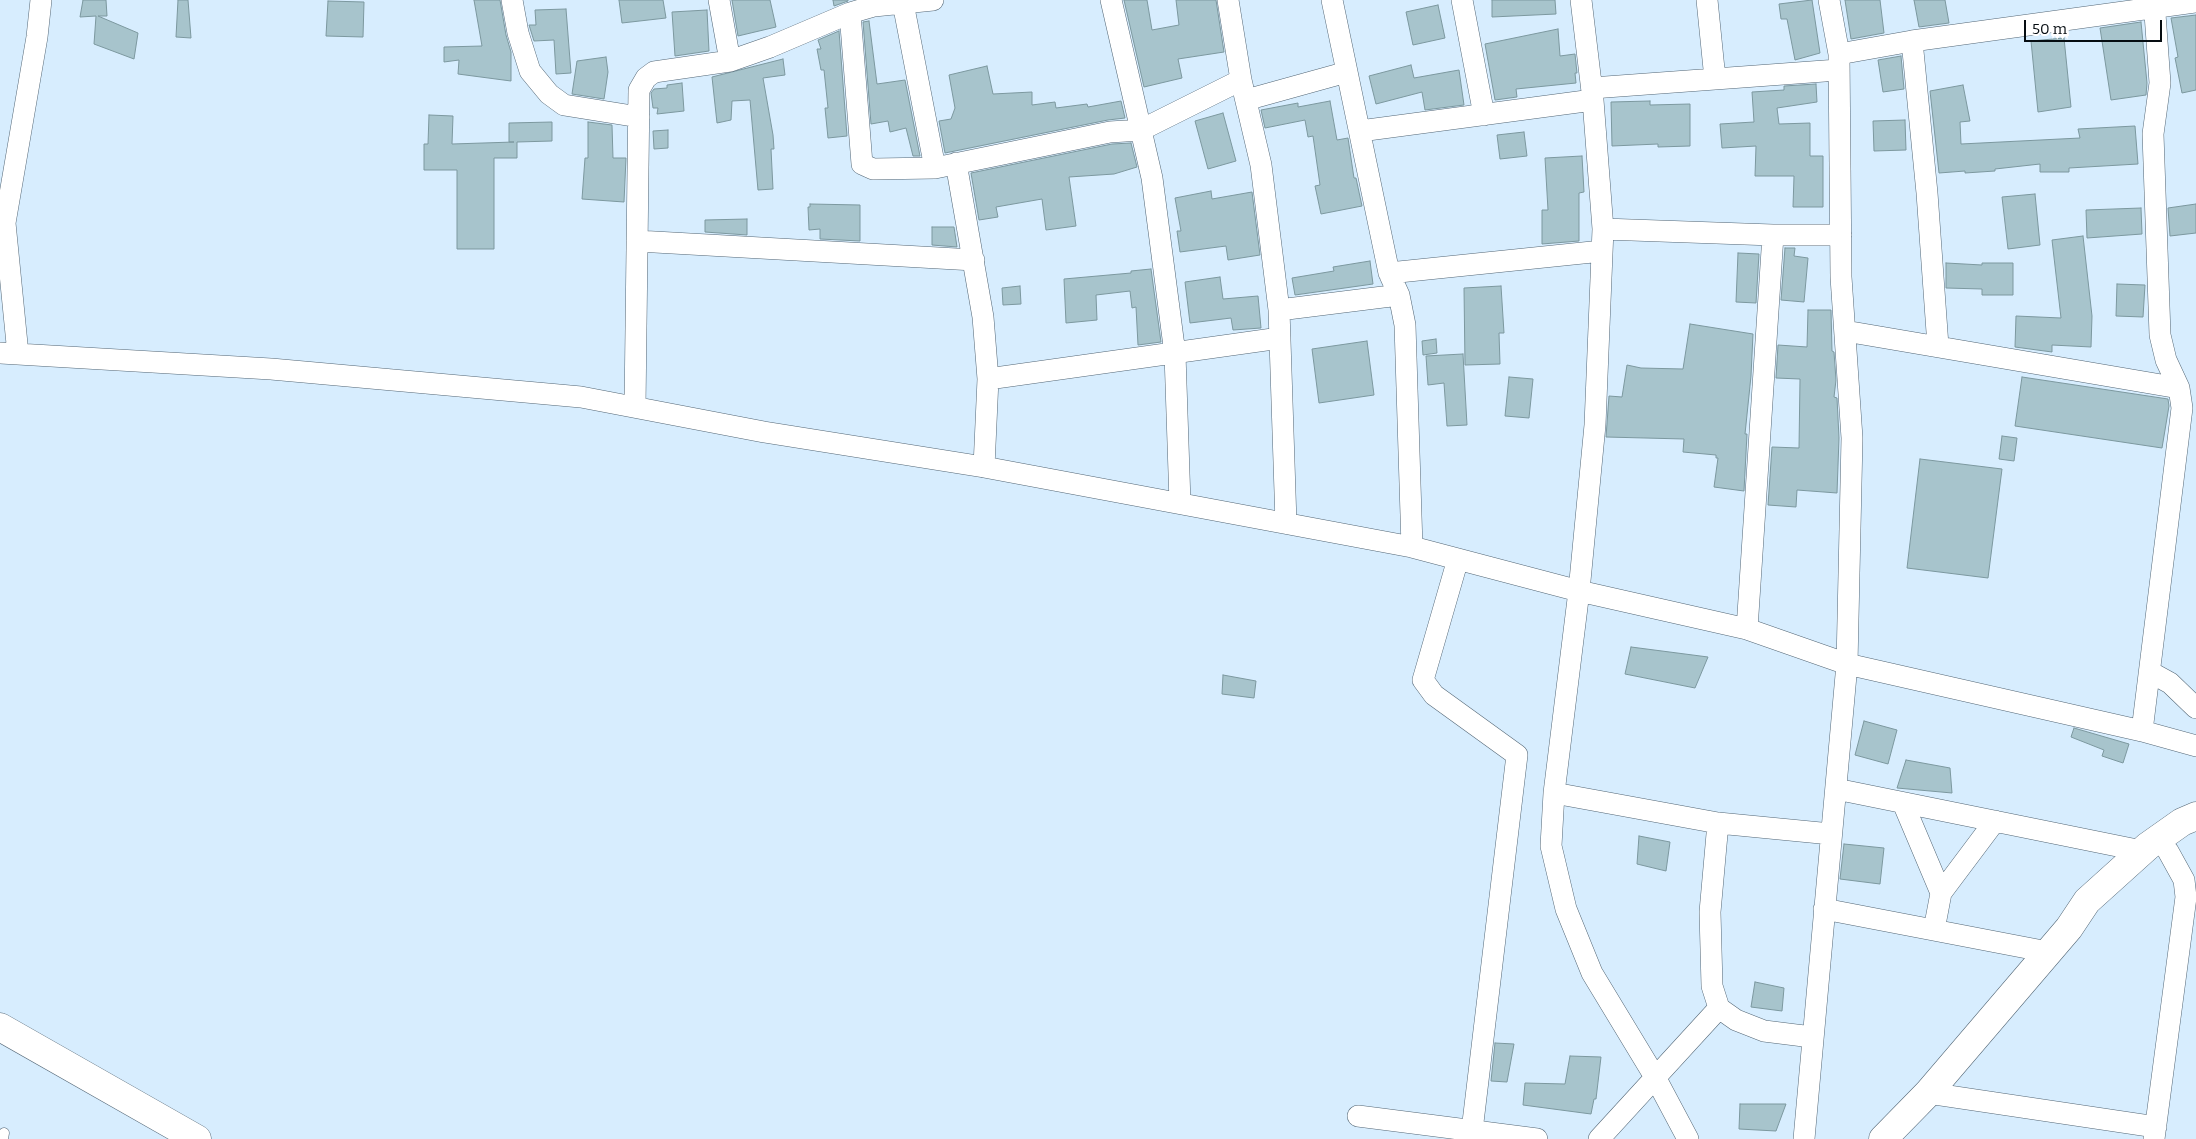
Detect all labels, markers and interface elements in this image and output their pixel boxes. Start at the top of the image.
scale bar [2026,10,2164,42]
text: 50 m [2032,20,2067,38]

